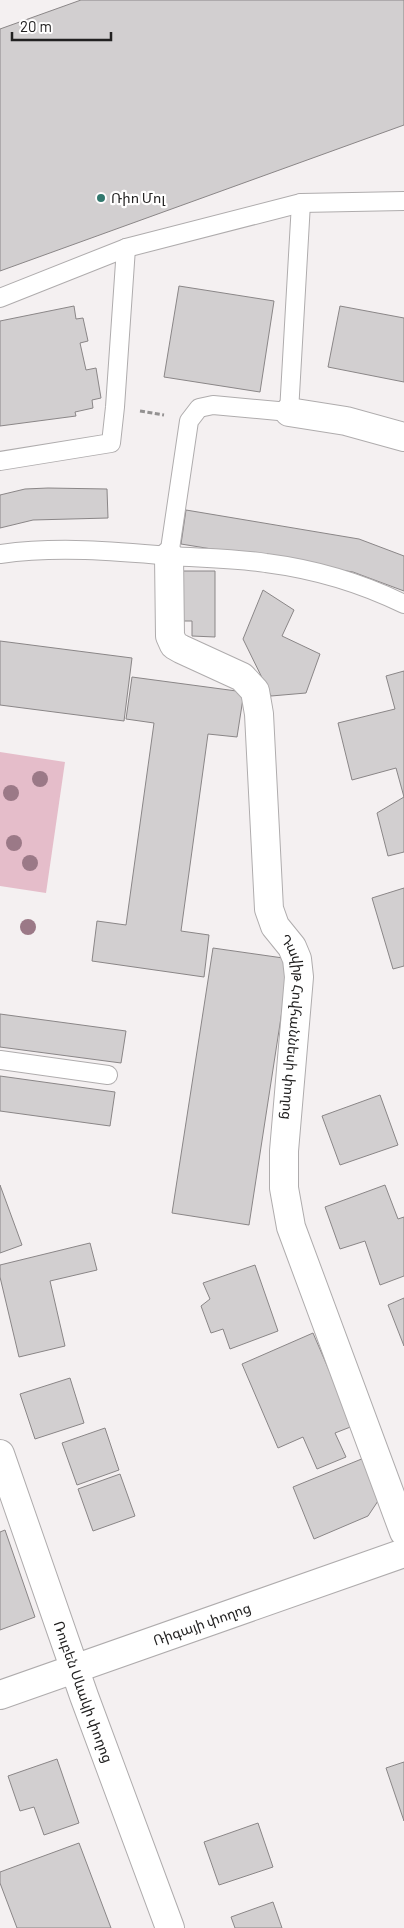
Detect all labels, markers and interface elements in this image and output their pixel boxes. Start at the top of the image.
scale bar [12,10,111,42]
text: 20 m [20,17,52,35]
place label: Ռիո Մոլ [111,189,165,206]
marker: Ռիո Մոլ [95,192,107,204]
street label: Դավիթ Հովհաննեսի փողոց [277,930,308,1121]
street label: Ռիգայի փողոց [151,1599,253,1649]
street label: Ռուբեն Սևակի փողոց [51,1619,117,1765]

